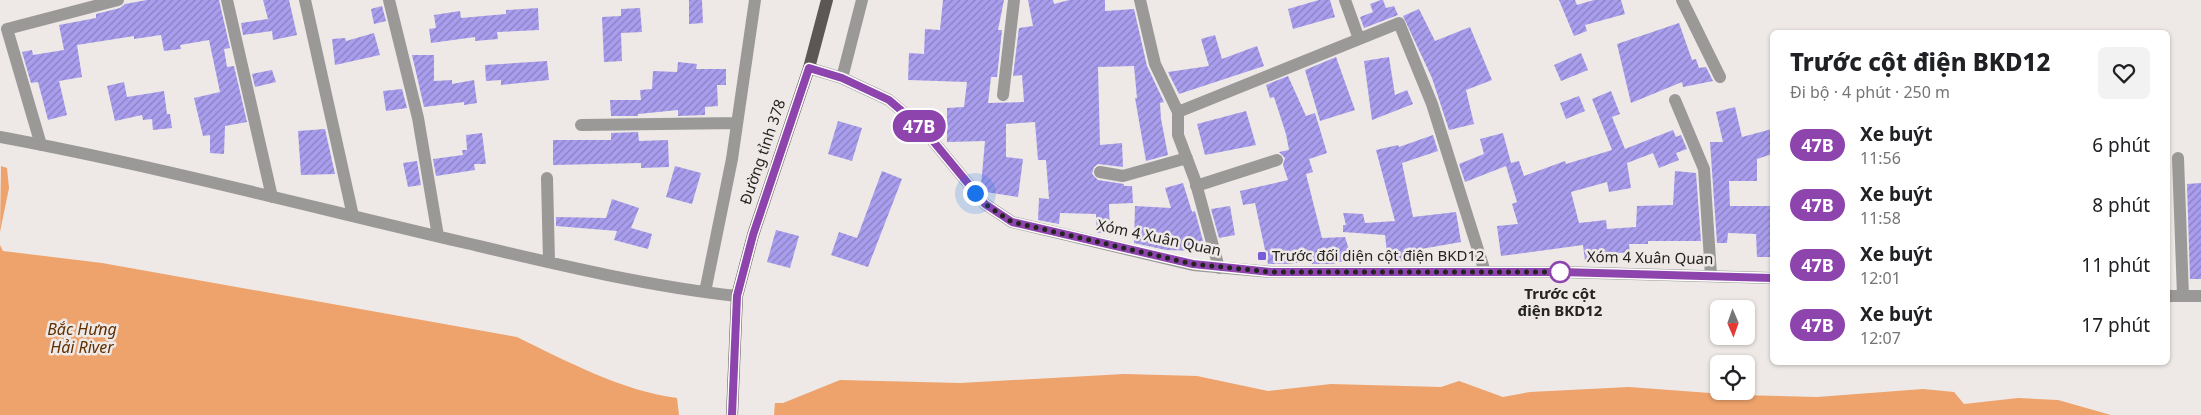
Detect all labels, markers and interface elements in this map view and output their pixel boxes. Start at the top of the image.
text: Trước cột điện BKD12 [1790,45,2050,78]
button: heart [2098,47,2150,99]
text: Đi bộ · 4 phút · 250 m [1790,81,1950,103]
street label: Đường tỉnh 378 [735,96,789,207]
line badge: 47B [890,110,948,142]
text: 47B [903,114,935,138]
text: Xe buýt [1860,121,1932,147]
text: 6 phút [2092,132,2150,158]
text: 47B [1801,133,1834,157]
text: 11:56 [1860,147,1901,169]
your location [963,181,988,206]
text: Xe buýt [1860,181,1932,207]
text: 8 phút [2092,192,2150,218]
text: 47B [1801,193,1834,217]
text: 11:58 [1860,207,1901,229]
street label: Xóm 4 Xuân Quan [1095,214,1223,260]
text: Xe buýt [1860,241,1932,267]
place label: Trước đối diện cột điện BKD12 [1272,245,1485,265]
street label: Xóm 4 Xuân Quan [1587,246,1713,268]
marker: Trước đối diện cột điện BKD12 [1256,250,1268,262]
text: 11 phút [2081,252,2150,278]
text: 47B [1801,253,1834,277]
marker: Trước cột điện BKD12 [1549,261,1571,283]
text: 12:01 [1860,267,1901,289]
place label: Trước cột điện BKD12 [1518,283,1603,320]
north arrow [1710,300,1755,345]
map controls [1710,300,1755,400]
text: Xe buýt [1860,301,1932,327]
text: 17 phút [2081,312,2150,338]
text: 47B [1801,313,1834,337]
water label: Bắc Hưng Hải River [47,318,117,358]
text: 12:07 [1860,327,1901,349]
button: locate [1710,355,1755,400]

